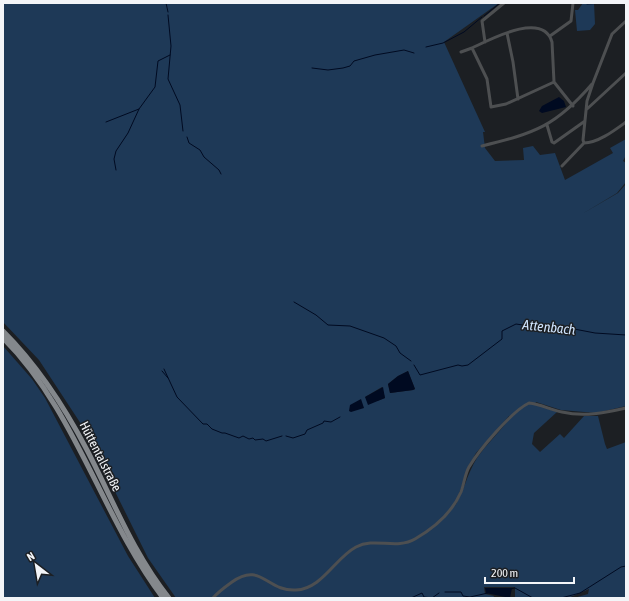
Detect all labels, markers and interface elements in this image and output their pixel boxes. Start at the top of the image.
water label: Attenbach [521,316,576,338]
street label: Hüttentalstraße [76,419,125,494]
north arrow [16,545,56,585]
text: N [25,550,37,563]
scale bar [485,559,574,585]
text: 200 m [491,566,518,580]

